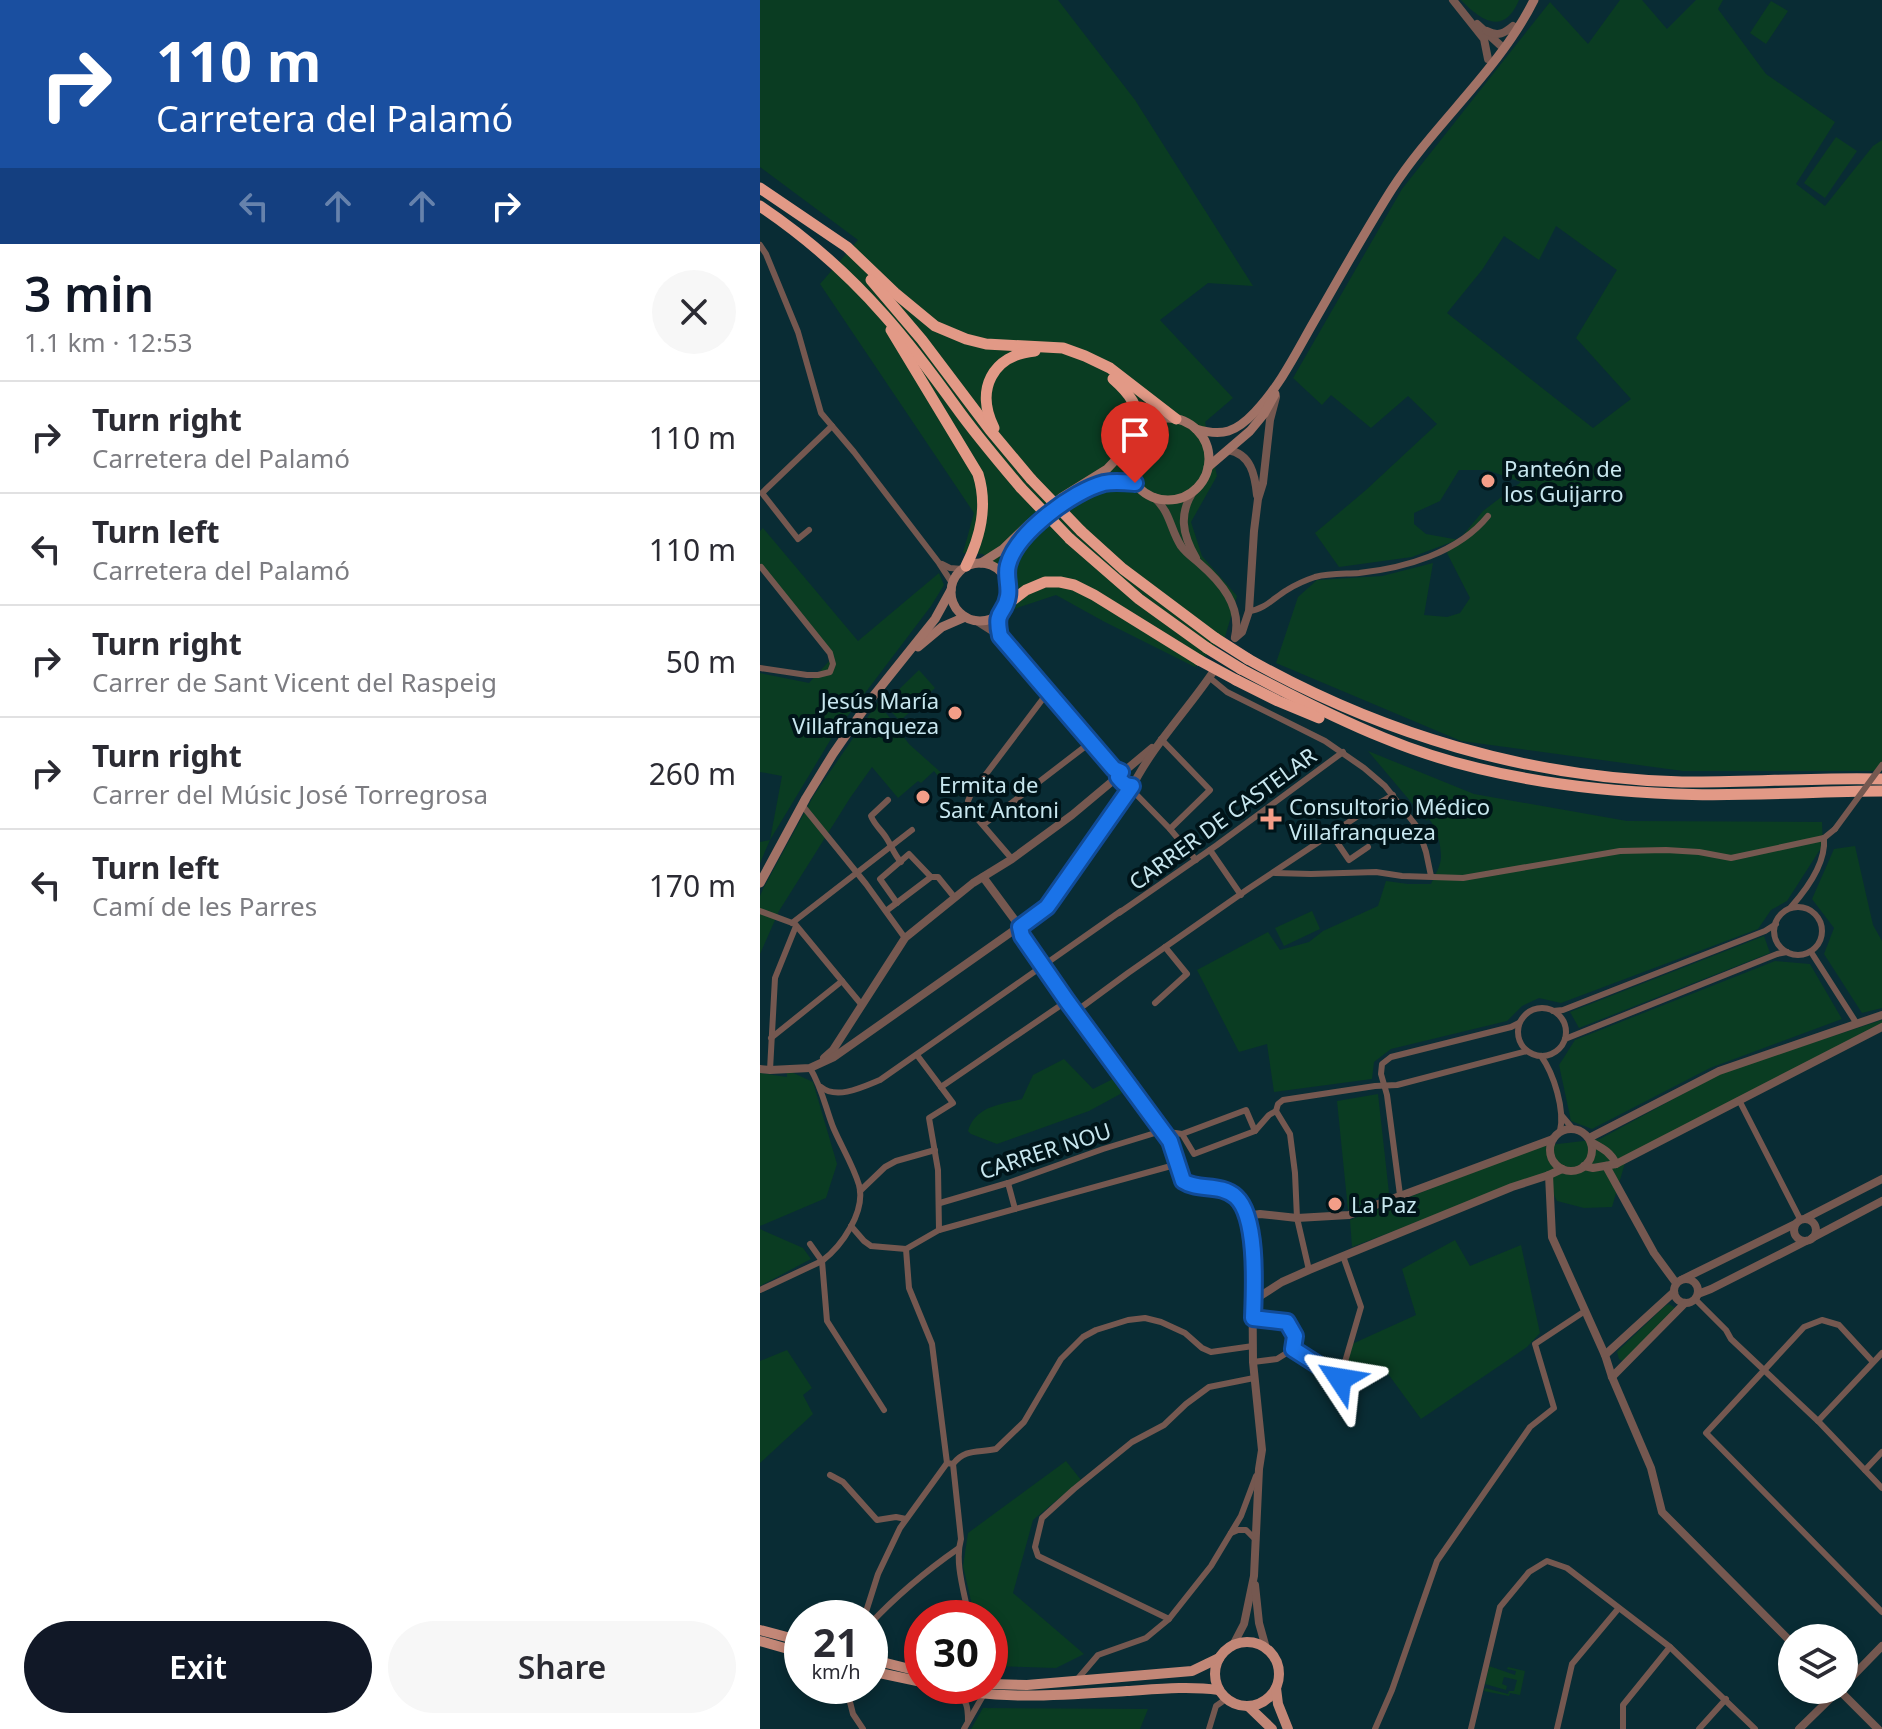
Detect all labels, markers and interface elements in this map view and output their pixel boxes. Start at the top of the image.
text: 110 m [156,22,321,98]
icon: right [24,32,128,136]
text: Carretera del Palamó [156,94,513,143]
icon: left [232,184,276,228]
icon: ahead [316,184,360,228]
icon: ahead [400,184,444,228]
icon: right [484,184,528,228]
text: 3 min [24,261,154,326]
button: close [652,270,736,354]
text: 1.1 km · 12:53 [24,324,193,360]
text: Turn right [92,399,242,440]
pin [1101,401,1169,483]
icon: arrive [1113,413,1157,457]
icon: right [24,415,68,459]
text: 110 m [649,417,736,458]
text: Carretera del Palamó [92,440,350,476]
place label: Panteón de los Guijarro [1504,453,1624,508]
marker: Panteón de los Guijarro [1479,472,1497,490]
text: Turn left [92,511,220,552]
icon: left [24,527,68,571]
text: 110 m [649,529,736,570]
text: Carretera del Palamó [92,552,350,588]
text: Turn right [92,623,242,664]
icon: right [24,639,68,683]
text: 50 m [666,641,736,682]
text: Carrer de Sant Vicent del Raspeig [92,664,497,700]
place label: Jesús María Villafranqueza [792,685,939,740]
marker: Jesús María Villafranqueza [946,704,964,722]
text: Turn right [92,735,242,776]
street label: CARRER DE CASTELAR [1122,740,1322,896]
icon: right [24,751,68,795]
text: 260 m [649,753,736,794]
place label: Ermita de Sant Antoni [939,769,1059,824]
text: Carrer del Músic José Torregrosa [92,776,488,812]
marker: Ermita de Sant Antoni [914,788,932,806]
place label: Consultorio Médico Villafranqueza [1289,791,1490,846]
marker: Consultorio Médico Villafranqueza [1260,808,1282,830]
text: Turn left [92,847,220,888]
icon: left [24,863,68,907]
text: 170 m [649,865,736,906]
text: Camí de les Parres [92,888,317,924]
street label: CARRER NOU [975,1115,1115,1185]
place label: La Paz [1351,1189,1417,1219]
marker: La Paz [1326,1195,1344,1213]
position arrow [1298,1337,1382,1421]
speed limit sign: 30 [904,1600,1008,1704]
text: 21 [813,1614,859,1669]
button: Exit [24,1621,372,1713]
button: Share [388,1621,736,1713]
map controls [1778,1624,1858,1704]
button: layers [1778,1624,1858,1704]
text: km/h [811,1658,861,1685]

